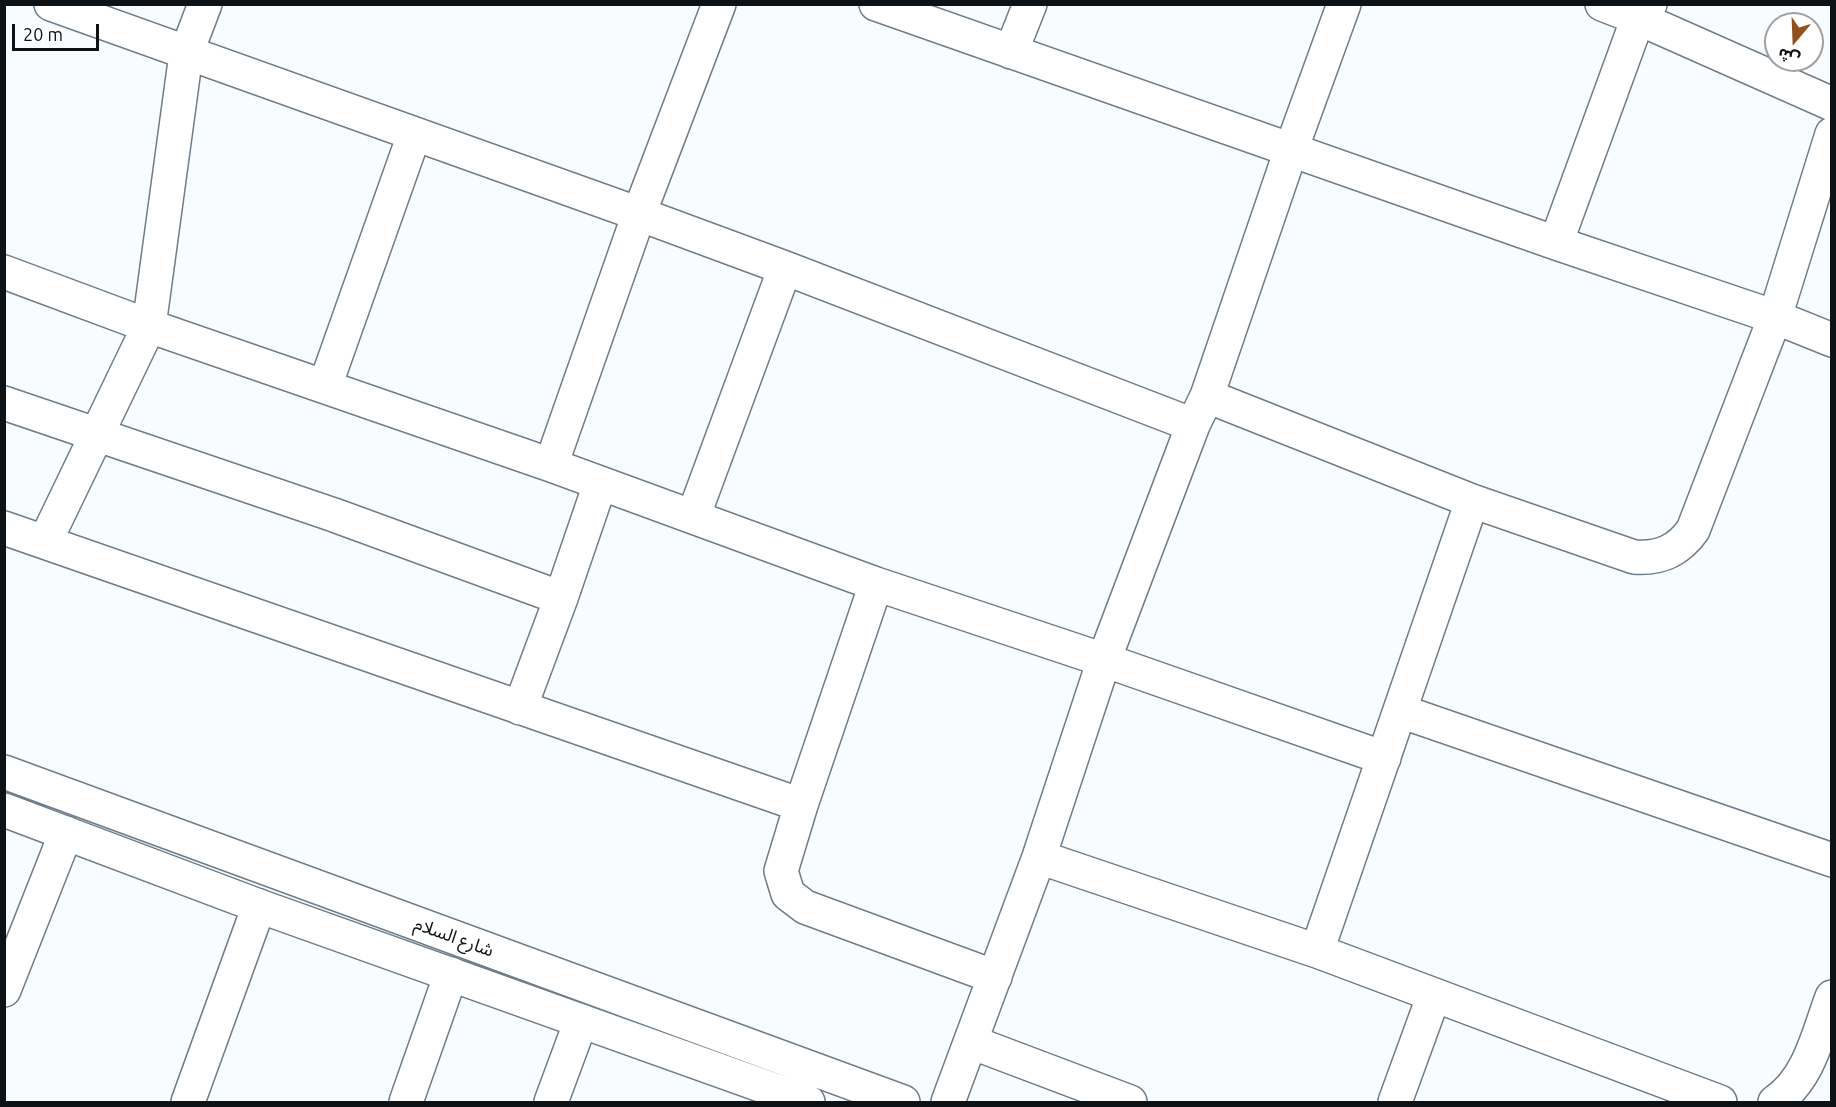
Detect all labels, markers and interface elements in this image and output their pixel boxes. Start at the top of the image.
scale bar [15,12,102,50]
north arrow [1764,12,1824,72]
text: 20 m [23,24,63,44]
text: ش [1776,45,1802,69]
street label: شارع السلام [411,913,497,961]

